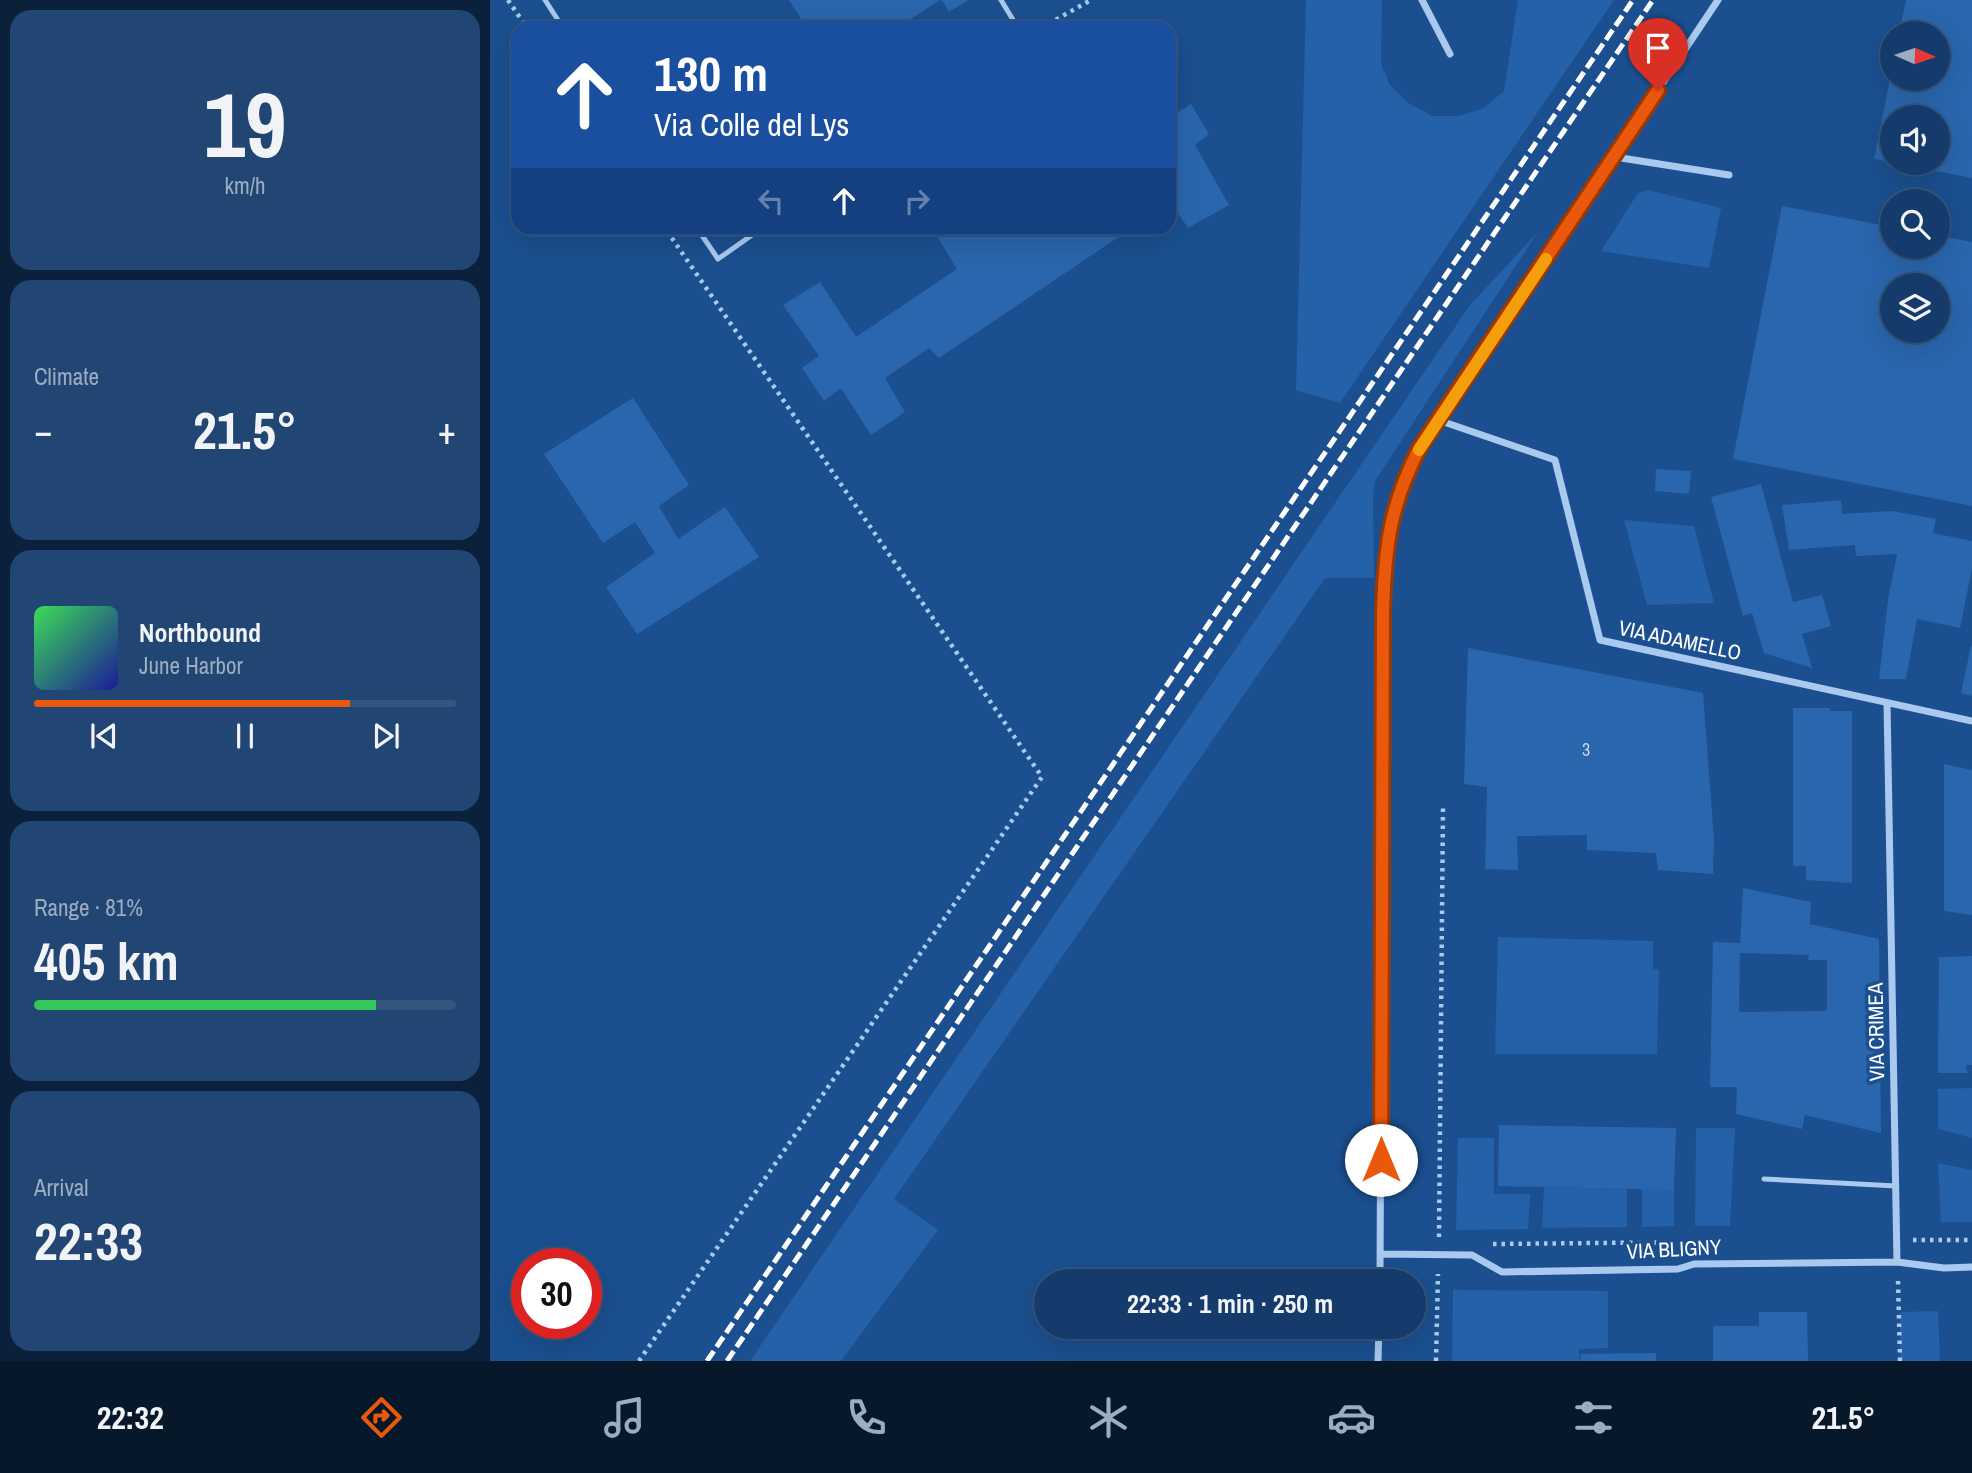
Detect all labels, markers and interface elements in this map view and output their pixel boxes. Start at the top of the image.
pin [1628,18,1688,90]
north arrow [1880,21,1950,91]
map controls [1880,21,1950,343]
icon: arrive [1639,29,1677,67]
text: 130 m [654,40,768,106]
icon: ahead [539,49,630,140]
text: 19 [204,63,287,185]
text: Via Colle del Lys [654,103,850,146]
button: sound [1880,105,1950,175]
text: km/h [225,170,265,201]
icon: left [752,182,790,220]
icon: ahead [825,182,863,220]
icon: right [898,182,936,220]
button: search [1880,189,1950,259]
button: layers [1880,273,1950,343]
text: Climate [34,361,99,392]
text: 21.5° [193,395,297,465]
text: − [34,405,52,456]
text: + [438,405,456,456]
street label: VIA ADAMELLO [1616,613,1744,667]
text: Northbound [139,615,261,650]
text: June Harbor [139,650,243,681]
icon: previous [85,717,123,755]
icon: pause [226,717,264,755]
icon: next [367,717,405,755]
house number: 3 [1582,737,1590,762]
text: Range · 81% [34,892,143,923]
text: 405 km [34,926,179,996]
street label: VIA CRIMEA [1861,982,1891,1082]
position arrow [1344,1123,1418,1197]
text: Arrival [34,1172,89,1203]
text: 22:33 [34,1206,143,1276]
street label: VIA BLIGNY [1626,1232,1723,1266]
speed limit sign: 30 [511,1248,602,1339]
text: 22:33 · 1 min · 250 m [1127,1286,1333,1321]
icon: directions [357,1393,406,1442]
icon: music [600,1393,649,1442]
icon: phone [842,1393,891,1442]
icon: climate [1084,1393,1133,1442]
icon: car [1327,1393,1376,1442]
icon: filters [1569,1393,1618,1442]
text: 22:32 [97,1396,164,1439]
text: 21.5° [1811,1396,1875,1439]

